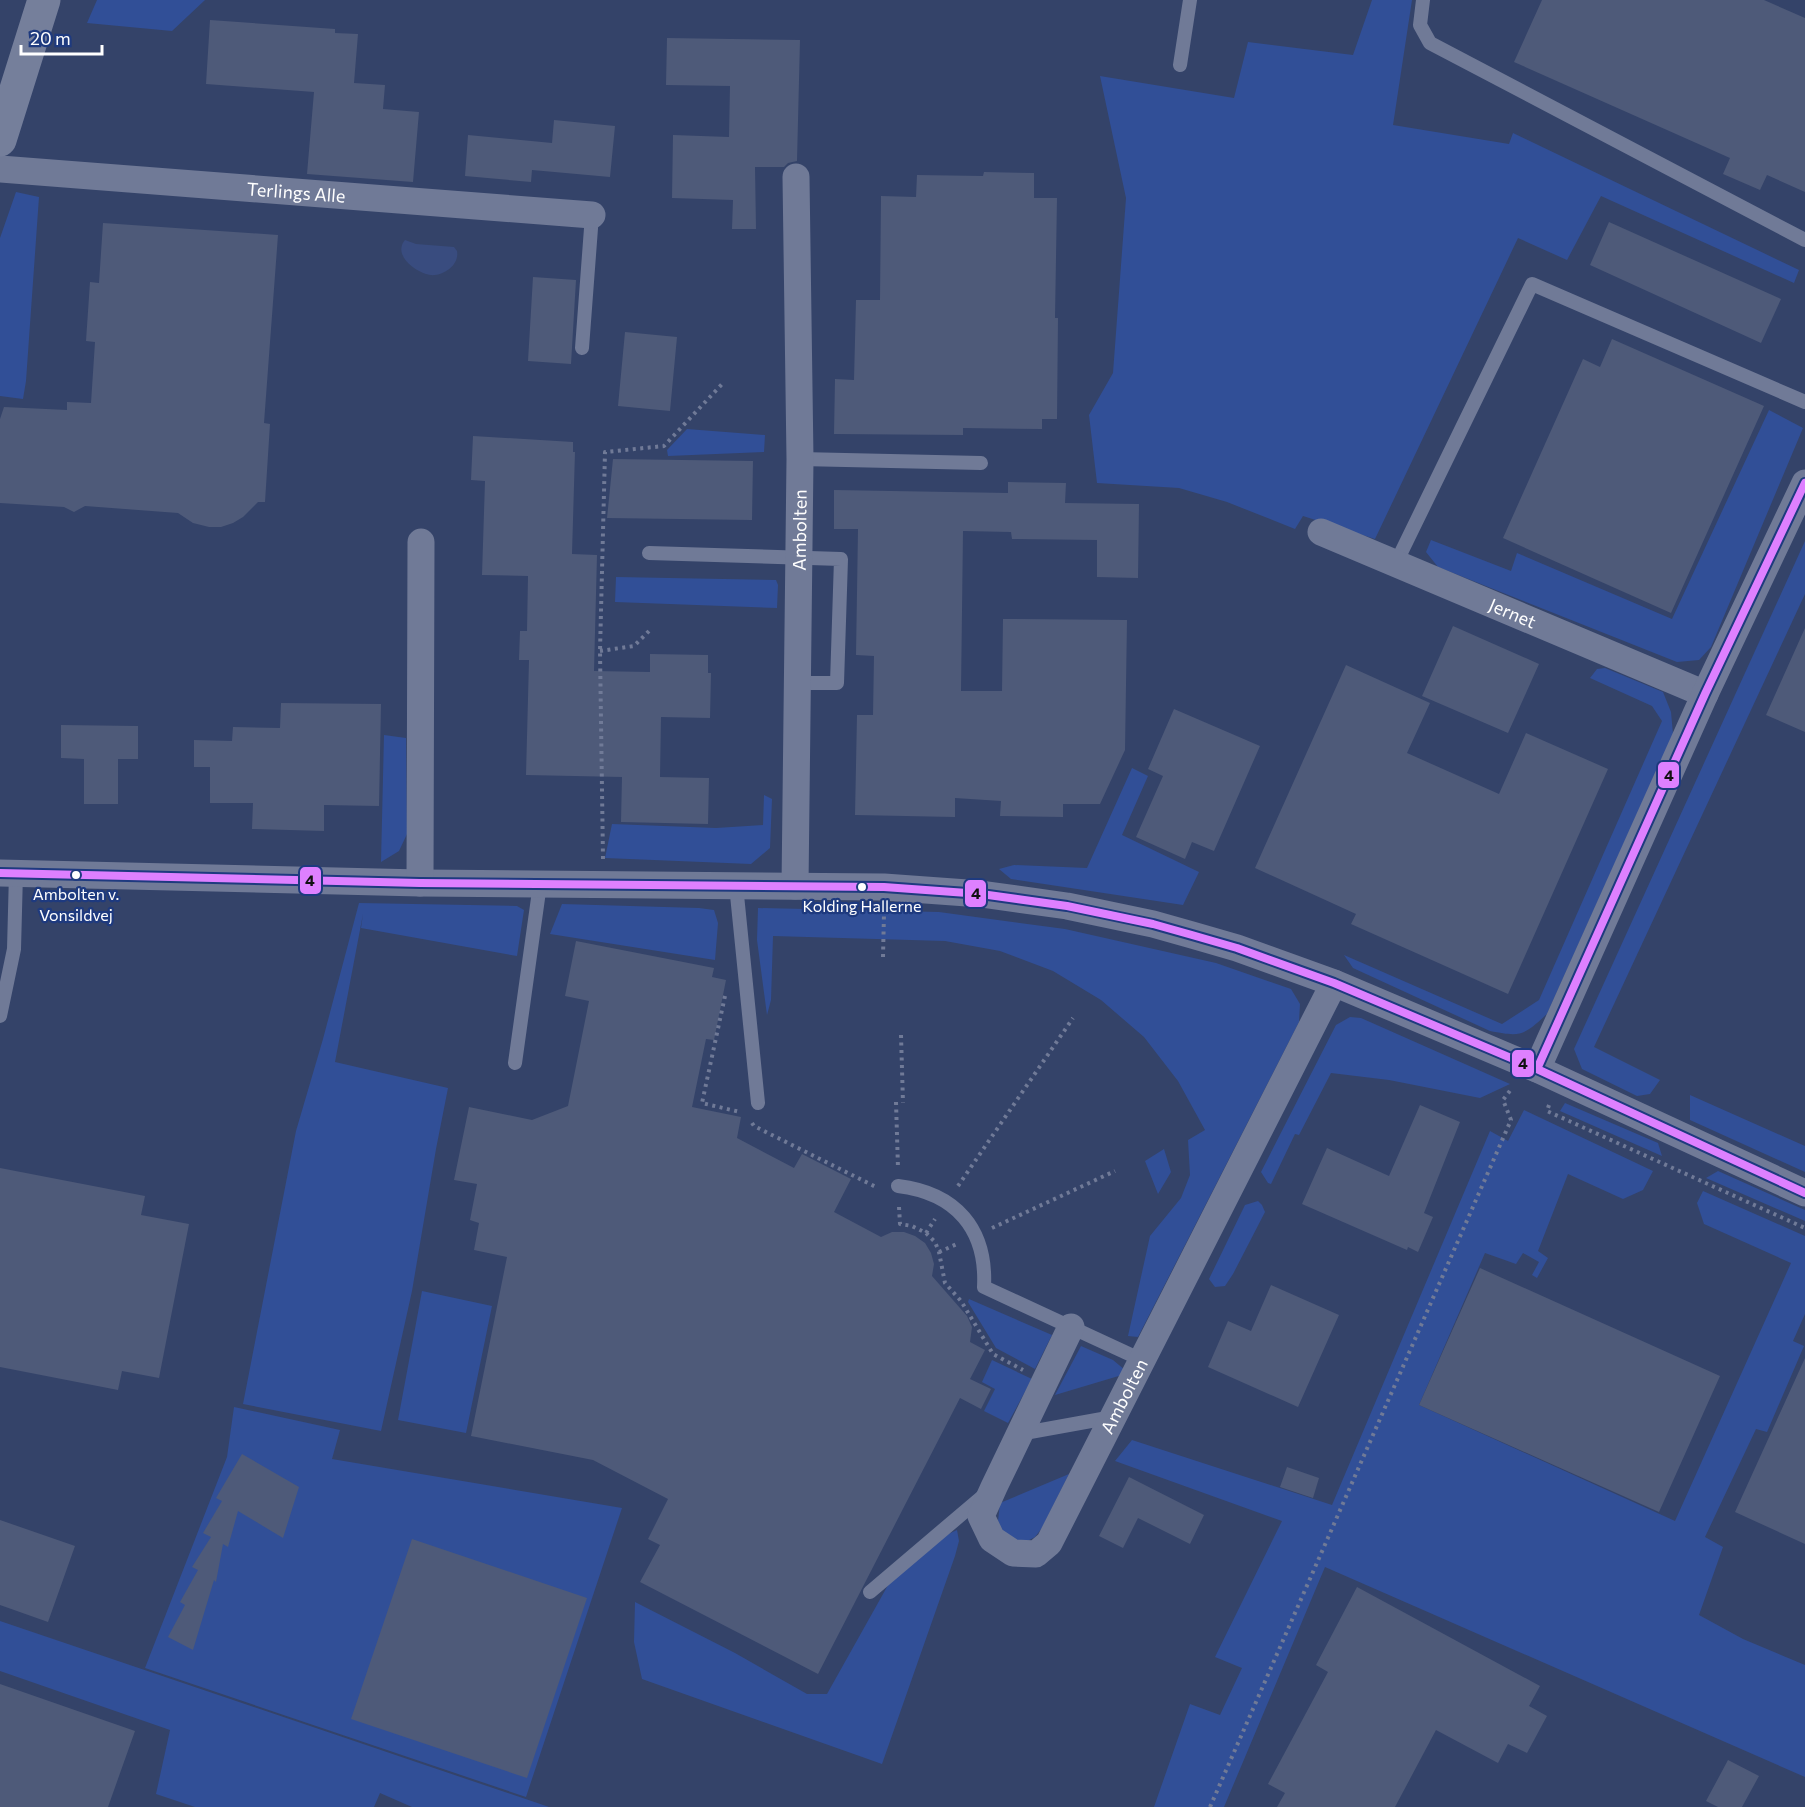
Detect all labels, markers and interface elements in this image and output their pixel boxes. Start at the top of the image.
scale bar [21,18,102,56]
text: 20 m [30,27,71,49]
street label: Terlings Alle [246,177,346,207]
street label: Ambolten [788,489,811,571]
street label: Jernet [1486,593,1540,633]
line badge: 4 [1657,761,1680,789]
text: 4 [1664,765,1674,784]
line badge: 4 [299,866,322,895]
marker: Ambolten v. Vonsildvej [70,869,82,881]
text: 4 [305,870,315,889]
line badge: 4 [964,879,987,908]
marker: Kolding Hallerne [856,881,868,893]
text: 4 [971,883,981,902]
place label: Ambolten v. Vonsildvej [33,884,119,924]
place label: Kolding Hallerne [803,896,921,915]
line badge: 4 [1511,1049,1535,1078]
text: 4 [1518,1053,1528,1072]
street label: Ambolten [1096,1355,1152,1437]

